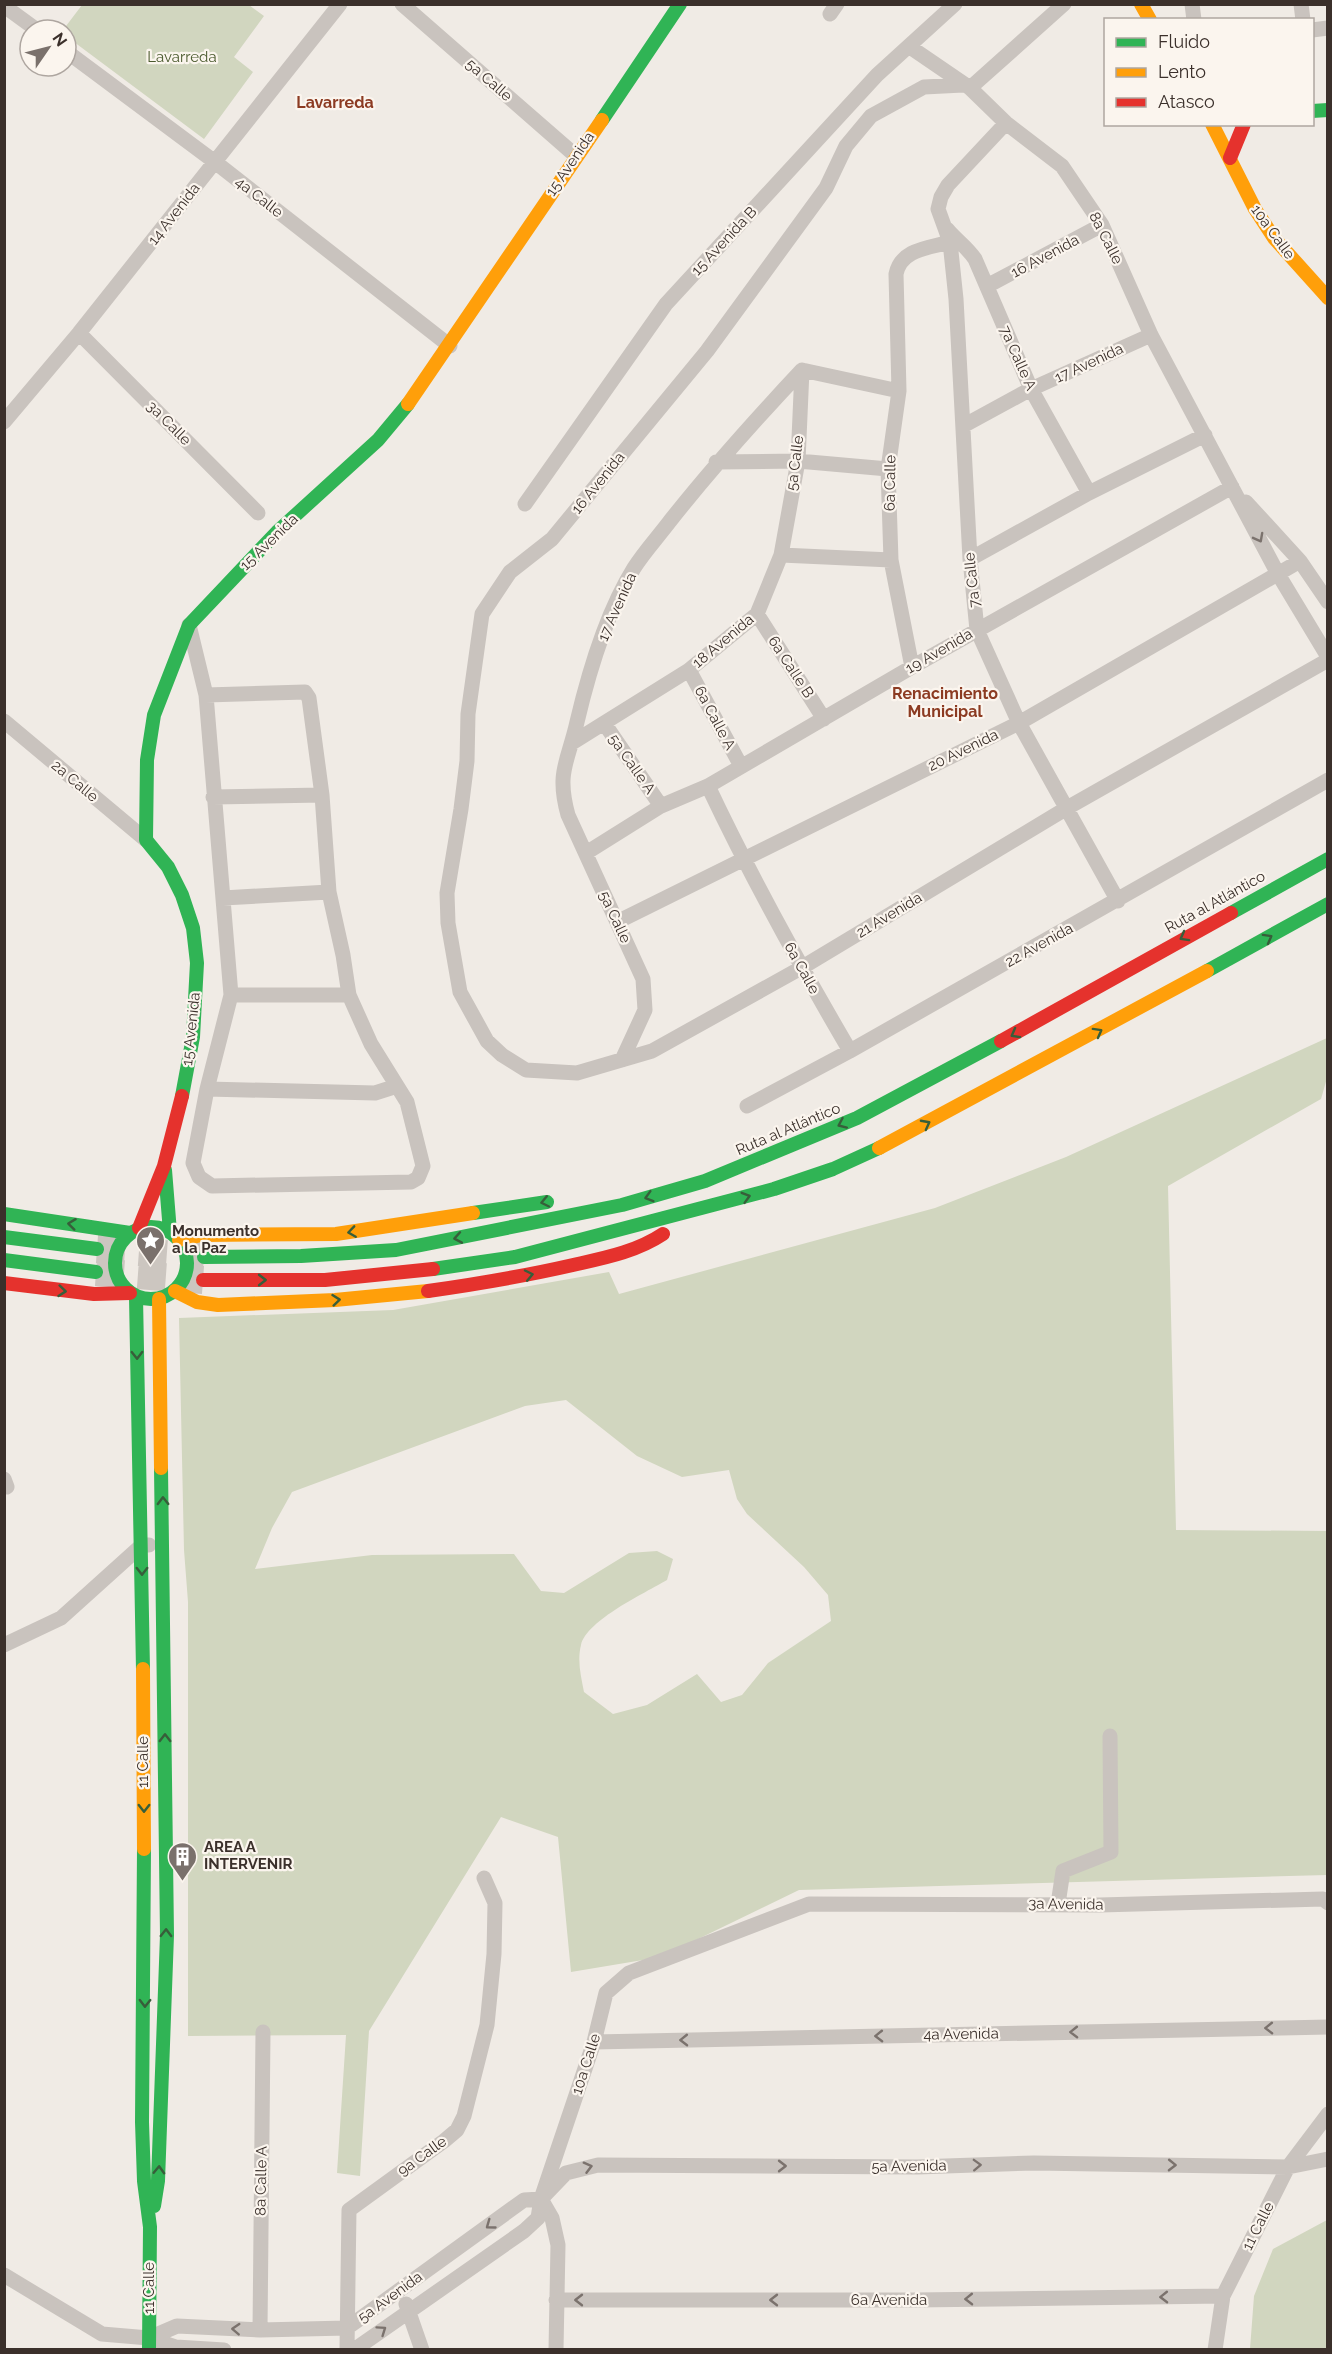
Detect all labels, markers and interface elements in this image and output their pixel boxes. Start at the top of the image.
north arrow [18,18,78,78]
legend [1104,18,1314,126]
text: N [49,29,71,50]
text: Fluido [1158,31,1210,52]
park label: Lavarreda [147,48,217,66]
street label: 5a Calle [462,55,516,105]
text: Lento [1158,61,1206,82]
text: Atasco [1158,91,1215,112]
district label: Lavarreda [296,93,374,112]
street label: 15 Avenida [542,128,598,200]
street label: 4a Calle [232,173,287,221]
street label: 14 Avenida [144,179,204,249]
street label: 10a Calle [1247,201,1299,263]
street label: 15 Avenida B [688,203,760,279]
street label: 8a Calle [1085,209,1127,267]
street label: 16 Avenida [1008,231,1082,281]
street label: 7a Calle A [996,323,1040,393]
street label: 17 Avenida [1052,339,1126,387]
street label: 3a Calle [143,397,195,449]
street label: 5a Calle [783,434,807,492]
street label: 16 Avenida [568,448,628,518]
street label: 6a Calle [881,454,899,511]
street label: 15 Avenida [236,510,302,574]
one-way arrow [1252,532,1263,543]
street label: 7a Calle [960,551,984,609]
street label: 17 Avenida [594,570,640,644]
street label: 18 Avenida [689,610,757,672]
street label: 19 Avenida [902,625,976,677]
street label: 6a Calle B [764,633,818,701]
street label: 6a Calle A [691,683,739,753]
district label: Renacimiento Municipal [892,684,998,721]
street label: 20 Avenida [925,725,1001,775]
street label: 5a Calle A [605,731,659,797]
street label: 2a Calle [48,756,102,806]
street label: Ruta al Atlántico [1162,867,1268,937]
street label: 5a Calle [595,888,635,946]
street label: 21 Avenida [853,888,925,942]
street label: 22 Avenida [1002,919,1076,971]
one-way arrow [1180,930,1190,941]
one-way arrow [1262,933,1273,945]
street label: 6a Calle [780,939,824,997]
street label: 15 Avenida [178,991,204,1067]
one-way arrow [1010,1027,1021,1038]
one-way arrow [1092,1028,1102,1039]
street label: Ruta al Atlántico [733,1099,843,1159]
one-way arrow [837,1117,848,1129]
one-way arrow [920,1120,930,1131]
one-way arrow [644,1190,655,1202]
one-way arrow [740,1192,750,1204]
one-way arrow [540,1195,550,1208]
one-way arrow [67,1218,76,1231]
place label: Monumento a la Paz [172,1222,259,1257]
place icon: Monumento a la Paz [135,1224,167,1266]
one-way arrow [348,1225,357,1238]
one-way arrow [454,1232,463,1244]
one-way arrow [524,1269,534,1282]
one-way arrow [257,1274,266,1286]
one-way arrow [58,1284,67,1297]
one-way arrow [331,1294,340,1307]
one-way arrow [131,1351,144,1360]
one-way arrow [157,1496,169,1505]
one-way arrow [136,1567,148,1576]
one-way arrow [159,1733,171,1742]
street label: 11 Calle [134,1736,152,1788]
one-way arrow [138,1804,150,1813]
place label: AREA A INTERVENIR [204,1838,293,1873]
building icon: AREA A INTERVENIR [167,1840,199,1882]
street label: 3a Avenida [1028,1894,1104,1914]
one-way arrow [160,1928,173,1937]
one-way arrow [138,1999,151,2008]
one-way arrow [1265,2022,1274,2034]
street label: 4a Avenida [923,2024,999,2044]
one-way arrow [1070,2026,1079,2038]
one-way arrow [875,2030,884,2042]
street label: 10a Calle [568,2031,604,2097]
one-way arrow [680,2034,689,2046]
street label: 9a Calle [394,2132,450,2180]
street label: 8a Calle A [251,2146,271,2216]
street label: 5a Avenida [871,2156,947,2176]
one-way arrow [973,2159,982,2171]
one-way arrow [1168,2159,1177,2171]
one-way arrow [778,2160,787,2172]
one-way arrow [583,2162,593,2175]
one-way arrow [152,2165,165,2174]
street label: 11 Calle [1238,2199,1278,2253]
one-way arrow [486,2218,497,2229]
street label: 11 Calle [140,2262,158,2314]
street label: 5a Avenida [354,2268,426,2326]
street label: 6a Avenida [851,2291,927,2309]
one-way arrow [1160,2291,1169,2303]
one-way arrow [965,2293,974,2305]
one-way arrow [575,2294,584,2306]
one-way arrow [770,2294,779,2306]
one-way arrow [232,2323,241,2336]
one-way arrow [375,2326,386,2337]

